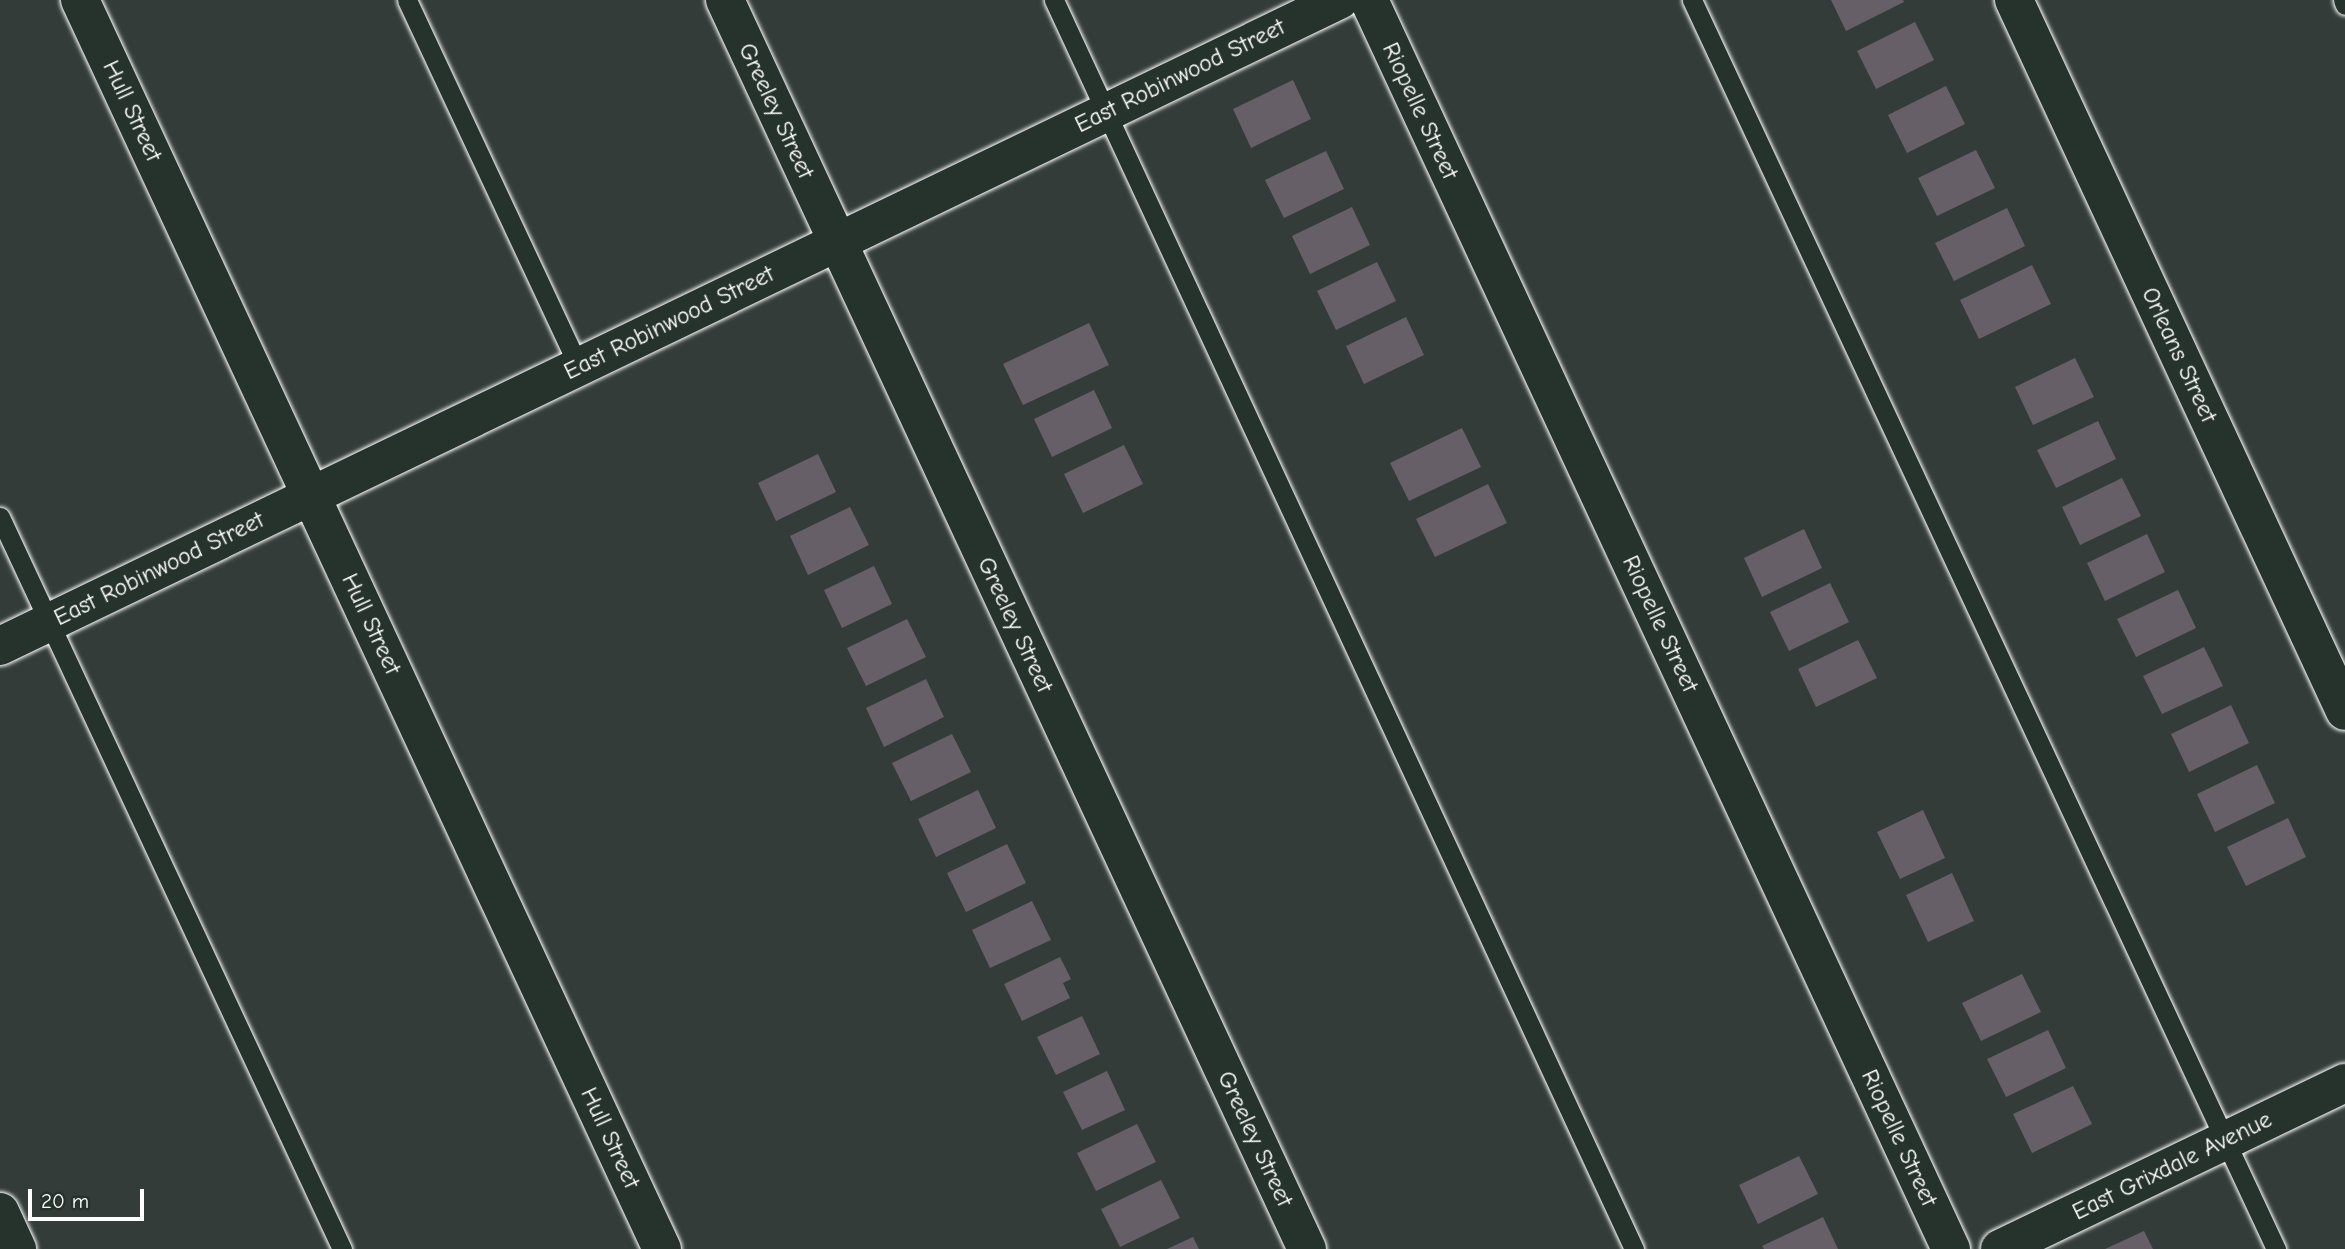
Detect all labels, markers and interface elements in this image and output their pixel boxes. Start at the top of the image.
street label: East Robinwood Street [1070,13,1290,139]
street label: Riopelle Street [1376,38,1464,184]
street label: Greeley Street [732,39,820,183]
street label: Hull Street [96,56,168,166]
street label: East Robinwood Street [559,260,779,386]
street label: Orleans Street [2135,283,2223,427]
street label: East Robinwood Street [49,506,269,632]
street label: Riopelle Street [1616,551,1704,697]
street label: Greeley Street [971,553,1059,697]
street label: Hull Street [335,569,407,679]
street label: Riopelle Street [1855,1065,1943,1211]
street label: Greeley Street [1211,1067,1299,1211]
street label: Hull Street [574,1083,646,1193]
street label: East Grixdale Avenue [2068,1105,2276,1227]
scale bar [32,1176,147,1220]
text: 20 m [41,1189,89,1213]

